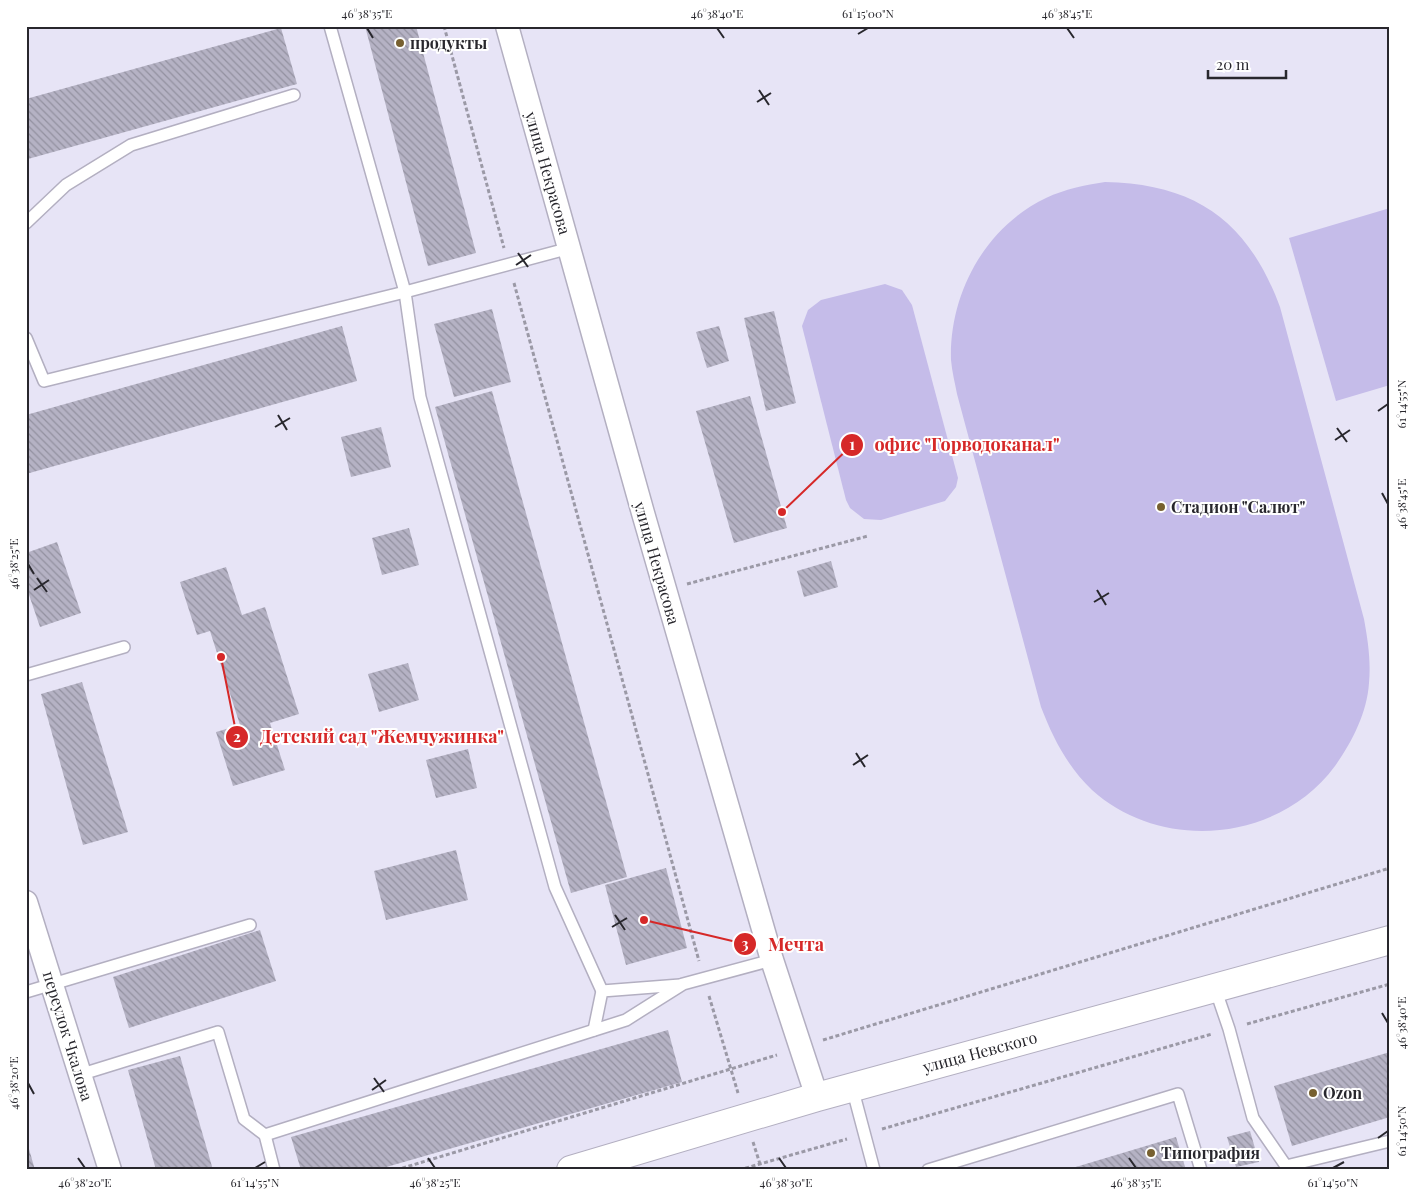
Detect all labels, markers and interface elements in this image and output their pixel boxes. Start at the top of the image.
text: 46°38'35"E [342,5,392,21]
text: 46°38'40"E [691,5,743,21]
text: 61°15'00"N [842,5,895,21]
text: 46°38'45"E [1042,5,1092,21]
place label: продукты [410,32,487,53]
marker: продукты [394,37,406,49]
scale bar [1208,48,1286,80]
text: 20 m [1216,54,1250,74]
street label: улица Некрасова [521,108,576,237]
text: 61°14'55"N [1393,379,1409,428]
callout: офис "Горводоканал" [840,428,1070,461]
text: офис "Горводоканал" [874,432,1060,456]
text: 1 [849,434,855,454]
text: 46°38'45"E [1393,479,1409,529]
place label: Стадион "Салют" [1171,496,1306,517]
street label: улица Некрасова [630,498,685,627]
marker: Стадион "Салют" [1155,501,1167,513]
text: 46°38'25"E [5,538,21,590]
callout: Детский сад "Жемчужинка" [225,720,514,753]
text: Детский сад "Жемчужинка" [260,724,504,748]
text: 2 [233,726,241,746]
callout: Мечта [733,928,834,961]
text: Мечта [768,932,825,956]
text: 3 [741,933,749,953]
street label: переулок Чкалова [39,968,98,1103]
text: 46°38'40"E [1393,997,1409,1049]
street label: улица Невского [919,1026,1040,1077]
text: 46°38'20"E [5,1056,21,1110]
place label: Ozon [1323,1082,1362,1103]
marker: Ozon [1307,1087,1319,1099]
text: 61°14'50"N [1393,1105,1409,1156]
place label: Типография [1161,1142,1260,1163]
marker: Типография [1145,1147,1157,1159]
text: 46°38'20"E [58,1174,112,1190]
text: 61°14'55"N [231,1174,280,1190]
text: 46°38'25"E [409,1174,461,1190]
text: 46°38'30"E [760,1174,812,1190]
text: 46°38'35"E [1111,1174,1161,1190]
text: 61°14'50"N [1308,1174,1359,1190]

